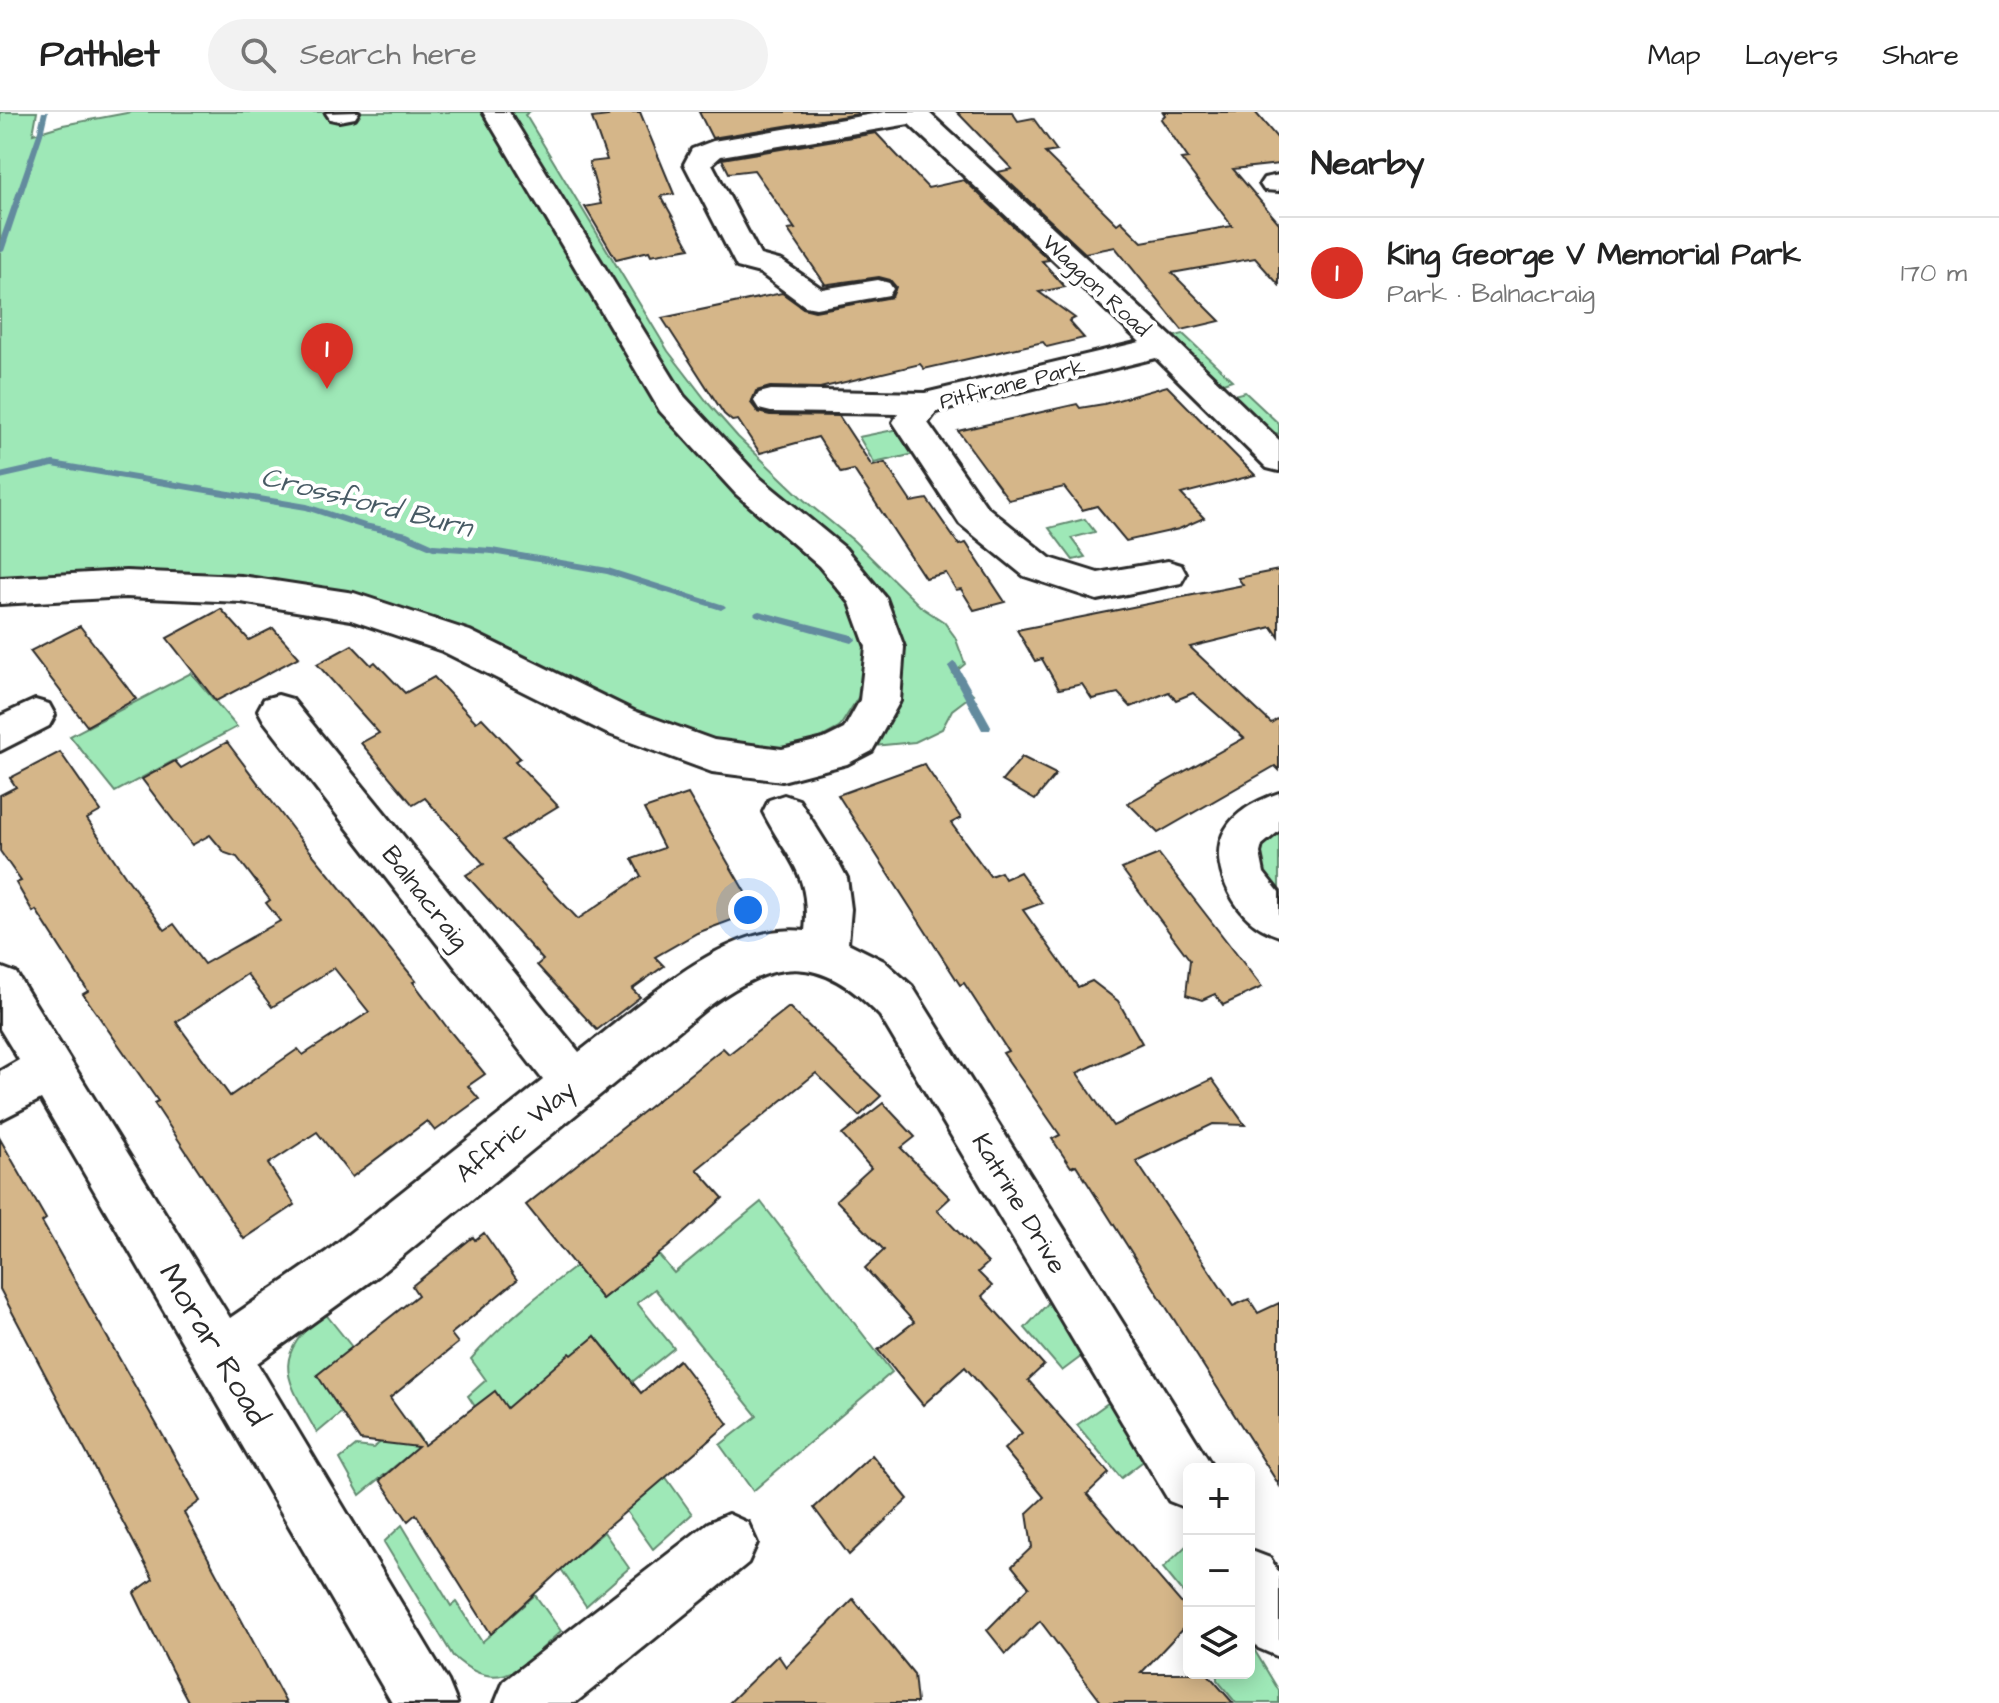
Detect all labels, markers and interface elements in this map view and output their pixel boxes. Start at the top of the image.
search box [208,19,768,91]
text: Pathlet [40,29,160,81]
icon: search [236,33,280,77]
text: Search here [300,34,477,76]
text: Map [1648,36,1701,75]
text: Layers [1745,36,1838,75]
text: Share [1882,36,1959,75]
text: Nearby [1311,140,1425,188]
street label: Waggon Road [1035,228,1157,345]
text: King George V Memorial Park [1387,234,1801,276]
text: 1 [1335,255,1339,291]
text: 170 m [1901,255,1967,291]
text: Park · Balnacraig [1387,276,1595,312]
pin: 1 [301,323,353,389]
street label: Pitfirane Park [937,351,1089,417]
water label: Crossford Burn [257,457,478,548]
street label: Balnacraig [371,838,477,959]
your location [728,890,768,930]
street label: Affric Way [448,1072,584,1193]
street label: Katrine Drive [963,1127,1075,1280]
street label: Morar Road [147,1255,280,1435]
map controls [1183,1463,1255,1679]
button: + [1183,1463,1255,1535]
button: − [1183,1535,1255,1607]
button: layers [1183,1607,1255,1679]

